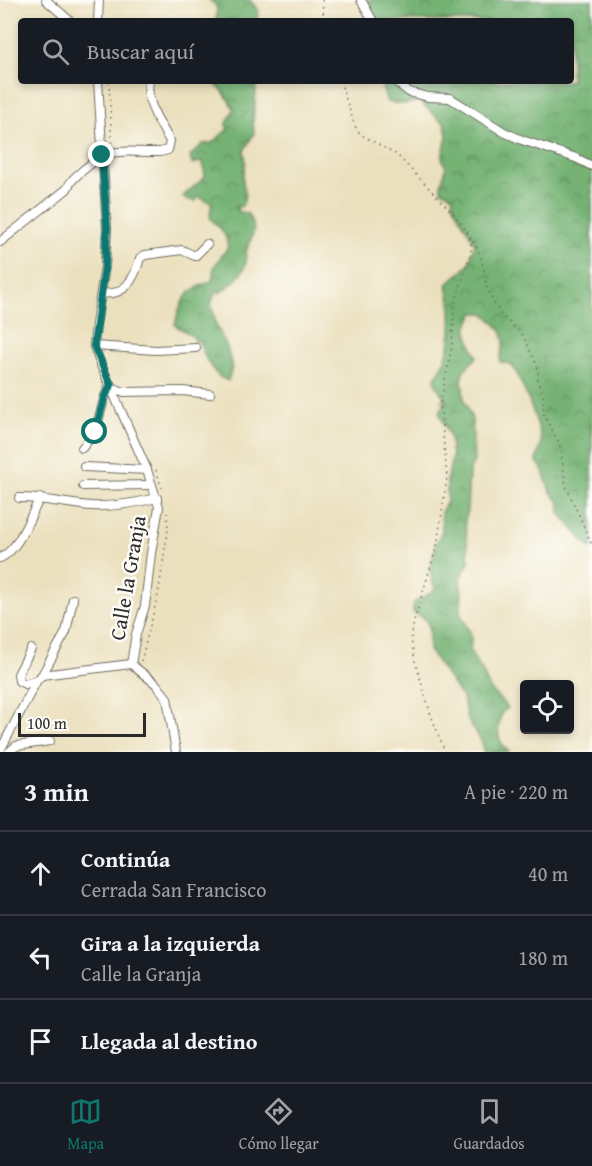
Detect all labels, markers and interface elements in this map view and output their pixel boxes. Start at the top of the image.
search box [18,18,574,84]
icon: search [39,35,72,68]
text: Buscar aquí [87,35,194,67]
route end [88,141,114,167]
route start [81,418,107,444]
street label: Calle la Granja [101,513,154,643]
map controls [520,680,574,734]
button: locate [520,680,574,734]
scale bar [18,710,146,738]
text: 100 m [27,711,67,735]
text: 3 min [24,772,89,811]
text: A pie · 220 m [464,777,568,806]
text: Continúa [81,843,170,875]
icon: ahead [24,857,57,890]
text: 40 m [528,859,568,888]
text: Cerrada San Francisco [81,875,266,904]
text: Gira a la izquierda [81,927,260,959]
icon: left [24,941,57,974]
text: 180 m [518,943,568,972]
text: Calle la Granja [81,959,201,988]
icon: arrive [24,1025,57,1058]
text: Llegada al destino [81,1025,257,1057]
tab: Mapa [67,1095,104,1155]
tab: Cómo llegar [239,1095,319,1155]
tab: Guardados [453,1095,525,1155]

